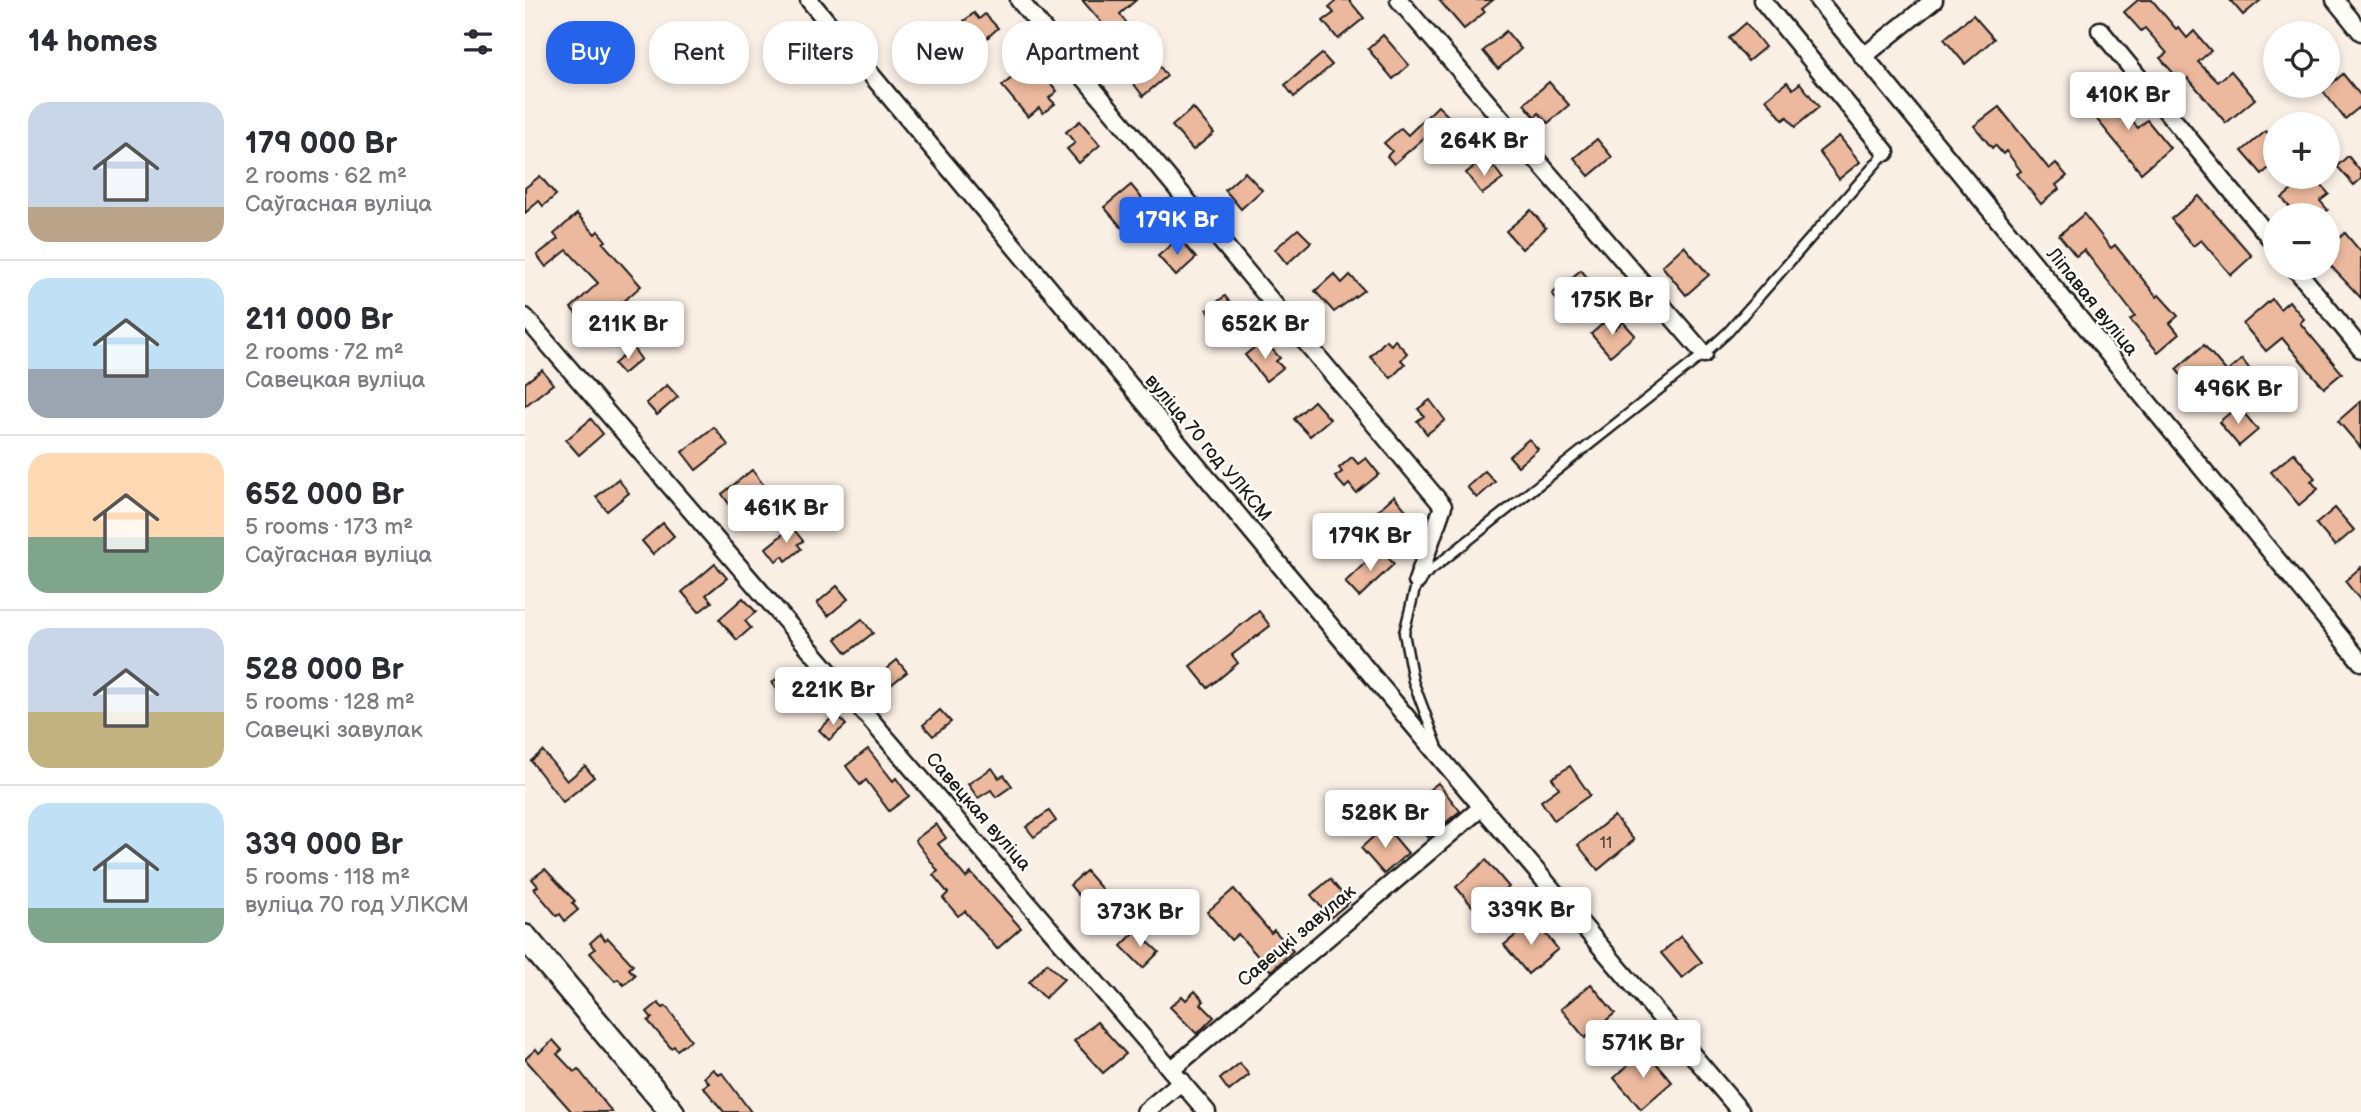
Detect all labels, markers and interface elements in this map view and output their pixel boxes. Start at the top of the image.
chip: Buy [546,21,635,84]
chip: Rent [649,21,749,84]
chip: Filters [763,21,878,84]
chip: New [892,21,988,84]
chip: Apartment [1002,21,1163,84]
map controls [2263,21,2340,280]
button: locate [2263,21,2340,98]
icon: filters [459,23,497,61]
text: 14 homes [28,24,157,60]
pin: 410K Br [2063,72,2193,132]
text: 410K Br [2086,81,2170,109]
button: + [2263,112,2340,189]
pin: 264K Br [1419,118,1549,178]
text: 179 000 Br [245,126,397,162]
text: 264K Br [1440,127,1528,155]
icon: home [84,130,168,214]
text: 2 rooms · 62 m² [245,162,407,190]
text: Саўгасная вуліца [245,190,432,218]
pin: 179K Br [1112,198,1242,257]
button: − [2263,203,2340,280]
text: 179K Br [1135,206,1219,234]
street label: Ліпавая вуліца [2041,243,2143,361]
pin: 175K Br [1547,278,1677,337]
text: 175K Br [1571,286,1653,314]
text: 211 000 Br [245,302,393,338]
pin: 211K Br [563,302,693,361]
pin: 652K Br [1200,302,1330,361]
icon: home [84,306,168,390]
text: 211K Br [588,310,668,338]
text: 652K Br [1221,310,1309,338]
text: 2 rooms · 72 m² [245,338,404,366]
text: Савецкая вуліца [245,366,425,394]
pin: 496K Br [2173,366,2303,426]
street label: вуліца 70 год УЛКСМ [1140,370,1276,526]
text: 496K Br [2194,375,2282,403]
text: 652 000 Br [245,477,404,513]
icon: home [84,481,168,565]
pin: 461K Br [721,486,851,545]
text: 461K Br [744,494,828,522]
text: 5 rooms · 173 m² [245,513,413,541]
pin: 179K Br [1305,514,1435,573]
text: 179K Br [1328,522,1412,550]
text: Саўгасная вуліца [245,541,432,569]
text: 528 000 Br [245,652,404,688]
icon: home [84,656,168,740]
pin: 221K Br [768,668,898,727]
text: 221K Br [791,676,875,704]
text: 5 rooms · 128 m² [245,688,415,716]
text: Савецкі завулак [245,716,423,744]
street label: Савецкая вуліца [920,748,1036,876]
pin: 528K Br [1320,790,1450,850]
text: 528K Br [1341,799,1429,827]
text: 339 000 Br [245,827,403,863]
icon: home [84,831,168,915]
house number: 11 [1600,834,1612,853]
text: 5 rooms · 118 m² [245,863,410,891]
street label: Савецкі завулак [1233,880,1361,992]
pin: 339K Br [1466,888,1596,947]
pin: 373K Br [1075,890,1205,949]
text: вуліца 70 год УЛКСМ [245,891,469,919]
text: 339K Br [1487,896,1575,924]
text: 373K Br [1097,898,1183,926]
pin: 571K Br [1578,1020,1708,1080]
text: 571K Br [1602,1029,1684,1057]

